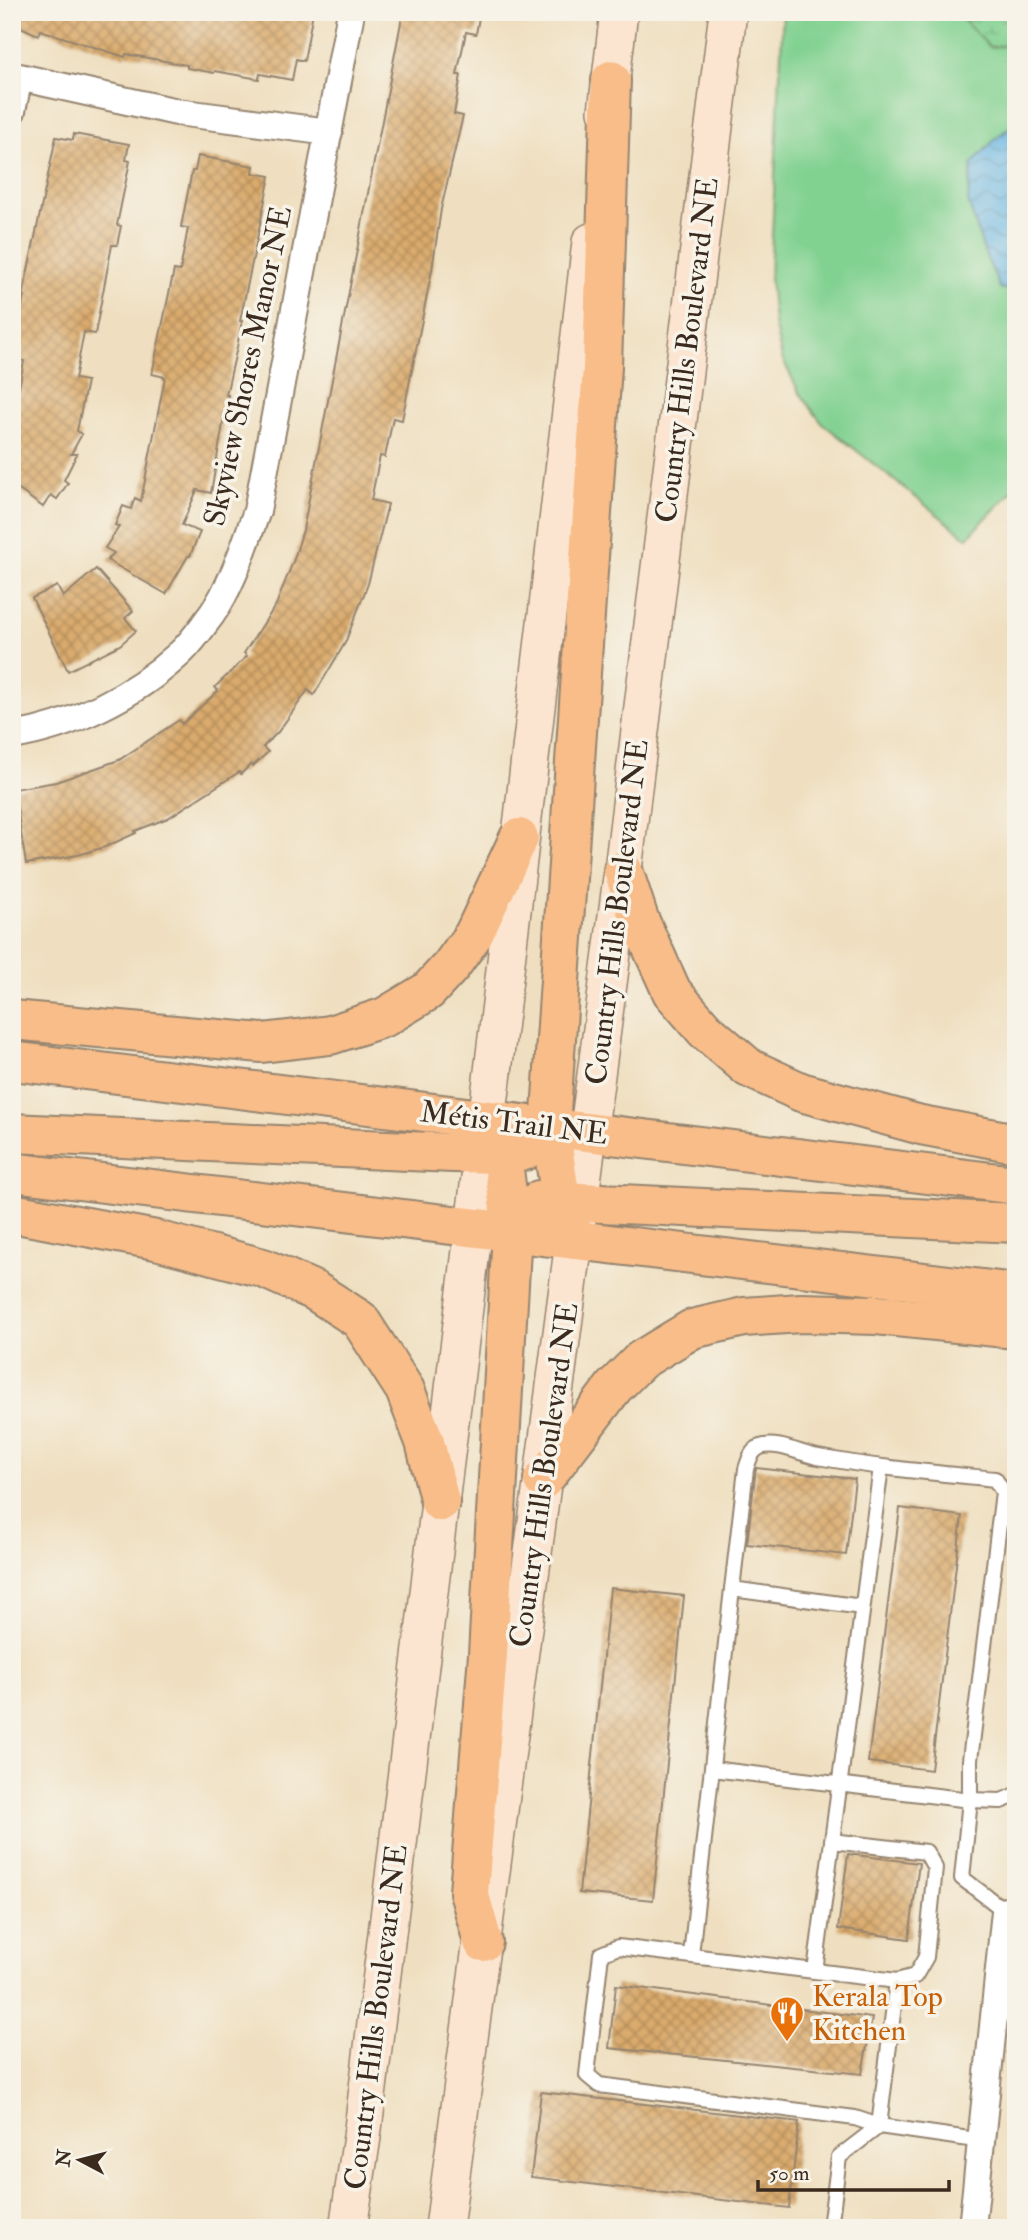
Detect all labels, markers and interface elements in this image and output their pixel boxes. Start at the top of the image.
street label: Country Hills Boulevard NE [647,175,727,525]
street label: Skyview Shores Manor NE [196,203,300,529]
street label: Country Hills Boulevard NE [577,737,657,1087]
street label: Métis Trail NE [418,1093,610,1153]
street label: Country Hills Boulevard NE [501,1300,587,1650]
street label: Country Hills Boulevard NE [336,1842,416,2192]
place label: Kerala Top Kitchen [812,1978,943,2049]
restaurant icon: Kerala Top Kitchen [768,1994,806,2043]
north arrow [46,2124,116,2194]
text: N [51,2147,77,2169]
scale bar [758,2149,949,2193]
text: 50 m [769,2160,810,2187]

